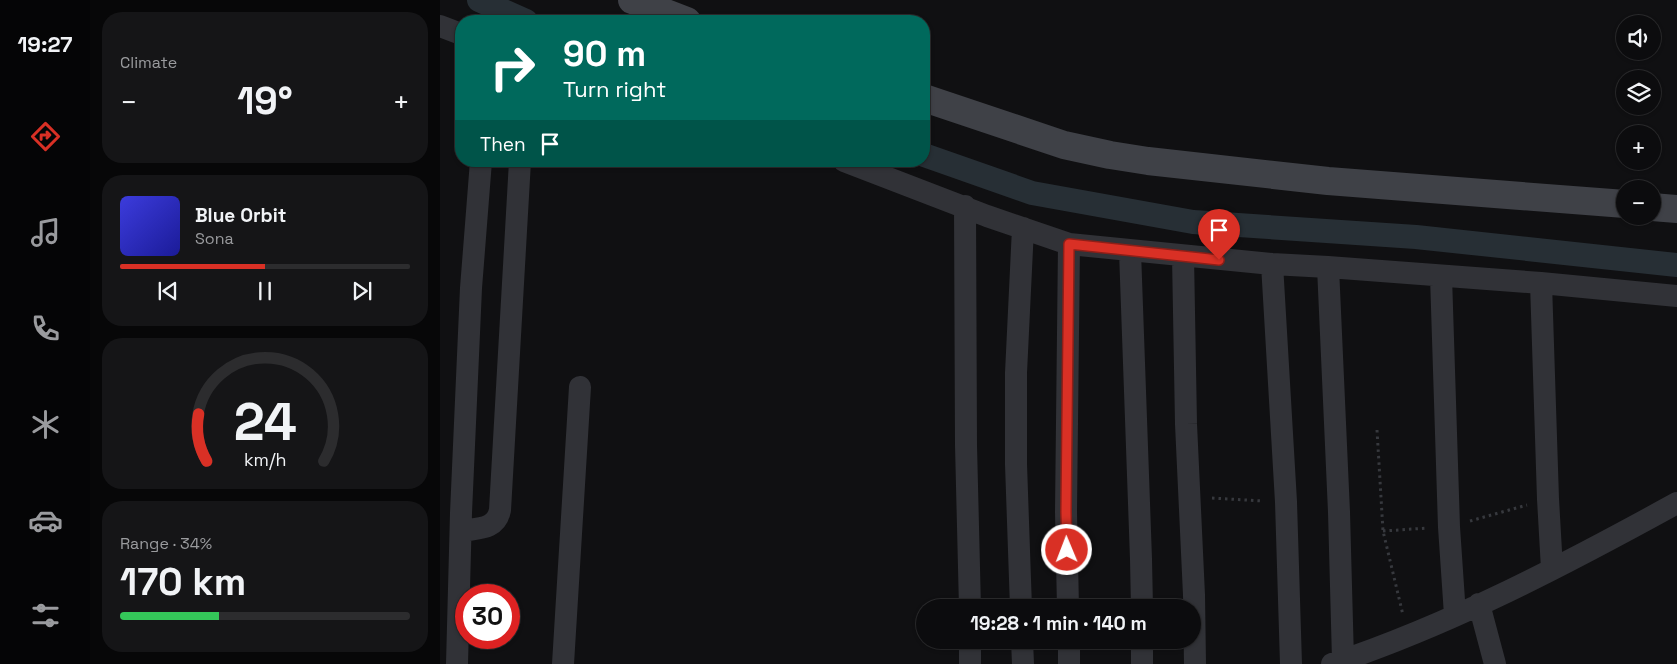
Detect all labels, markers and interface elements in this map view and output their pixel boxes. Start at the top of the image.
map controls [1616,15,1661,225]
button: sound [1616,15,1661,60]
text: 19:27 [17,30,73,58]
text: 90 m [563,32,646,76]
icon: right [480,35,545,100]
text: Climate [120,52,177,73]
button: layers [1616,70,1661,115]
text: Turn right [563,75,666,103]
text: 19° [237,77,293,125]
text: − [120,84,137,120]
text: + [393,84,410,120]
icon: directions [28,119,63,154]
button: + [1616,125,1661,170]
icon: arrive [536,130,564,158]
text: Then [480,132,526,157]
button: − [1616,180,1661,225]
text: Blue Orbit [195,203,286,228]
pin [1198,209,1240,260]
icon: music [28,215,63,250]
icon: arrive [1205,216,1233,244]
text: Sona [195,228,234,249]
icon: previous [154,277,182,305]
icon: pause [251,277,279,305]
icon: next [348,277,376,305]
icon: phone [28,311,63,346]
text: 24 [233,389,297,455]
icon: climate [28,407,63,442]
text: km/h [244,448,286,471]
icon: car [28,503,63,538]
position arrow [1040,523,1092,575]
text: Range · 34% [120,533,212,554]
text: 170 km [120,558,246,606]
speed limit sign: 30 [455,584,520,649]
icon: filters [28,598,63,633]
text: 19:28 · 1 min · 140 m [970,611,1147,636]

